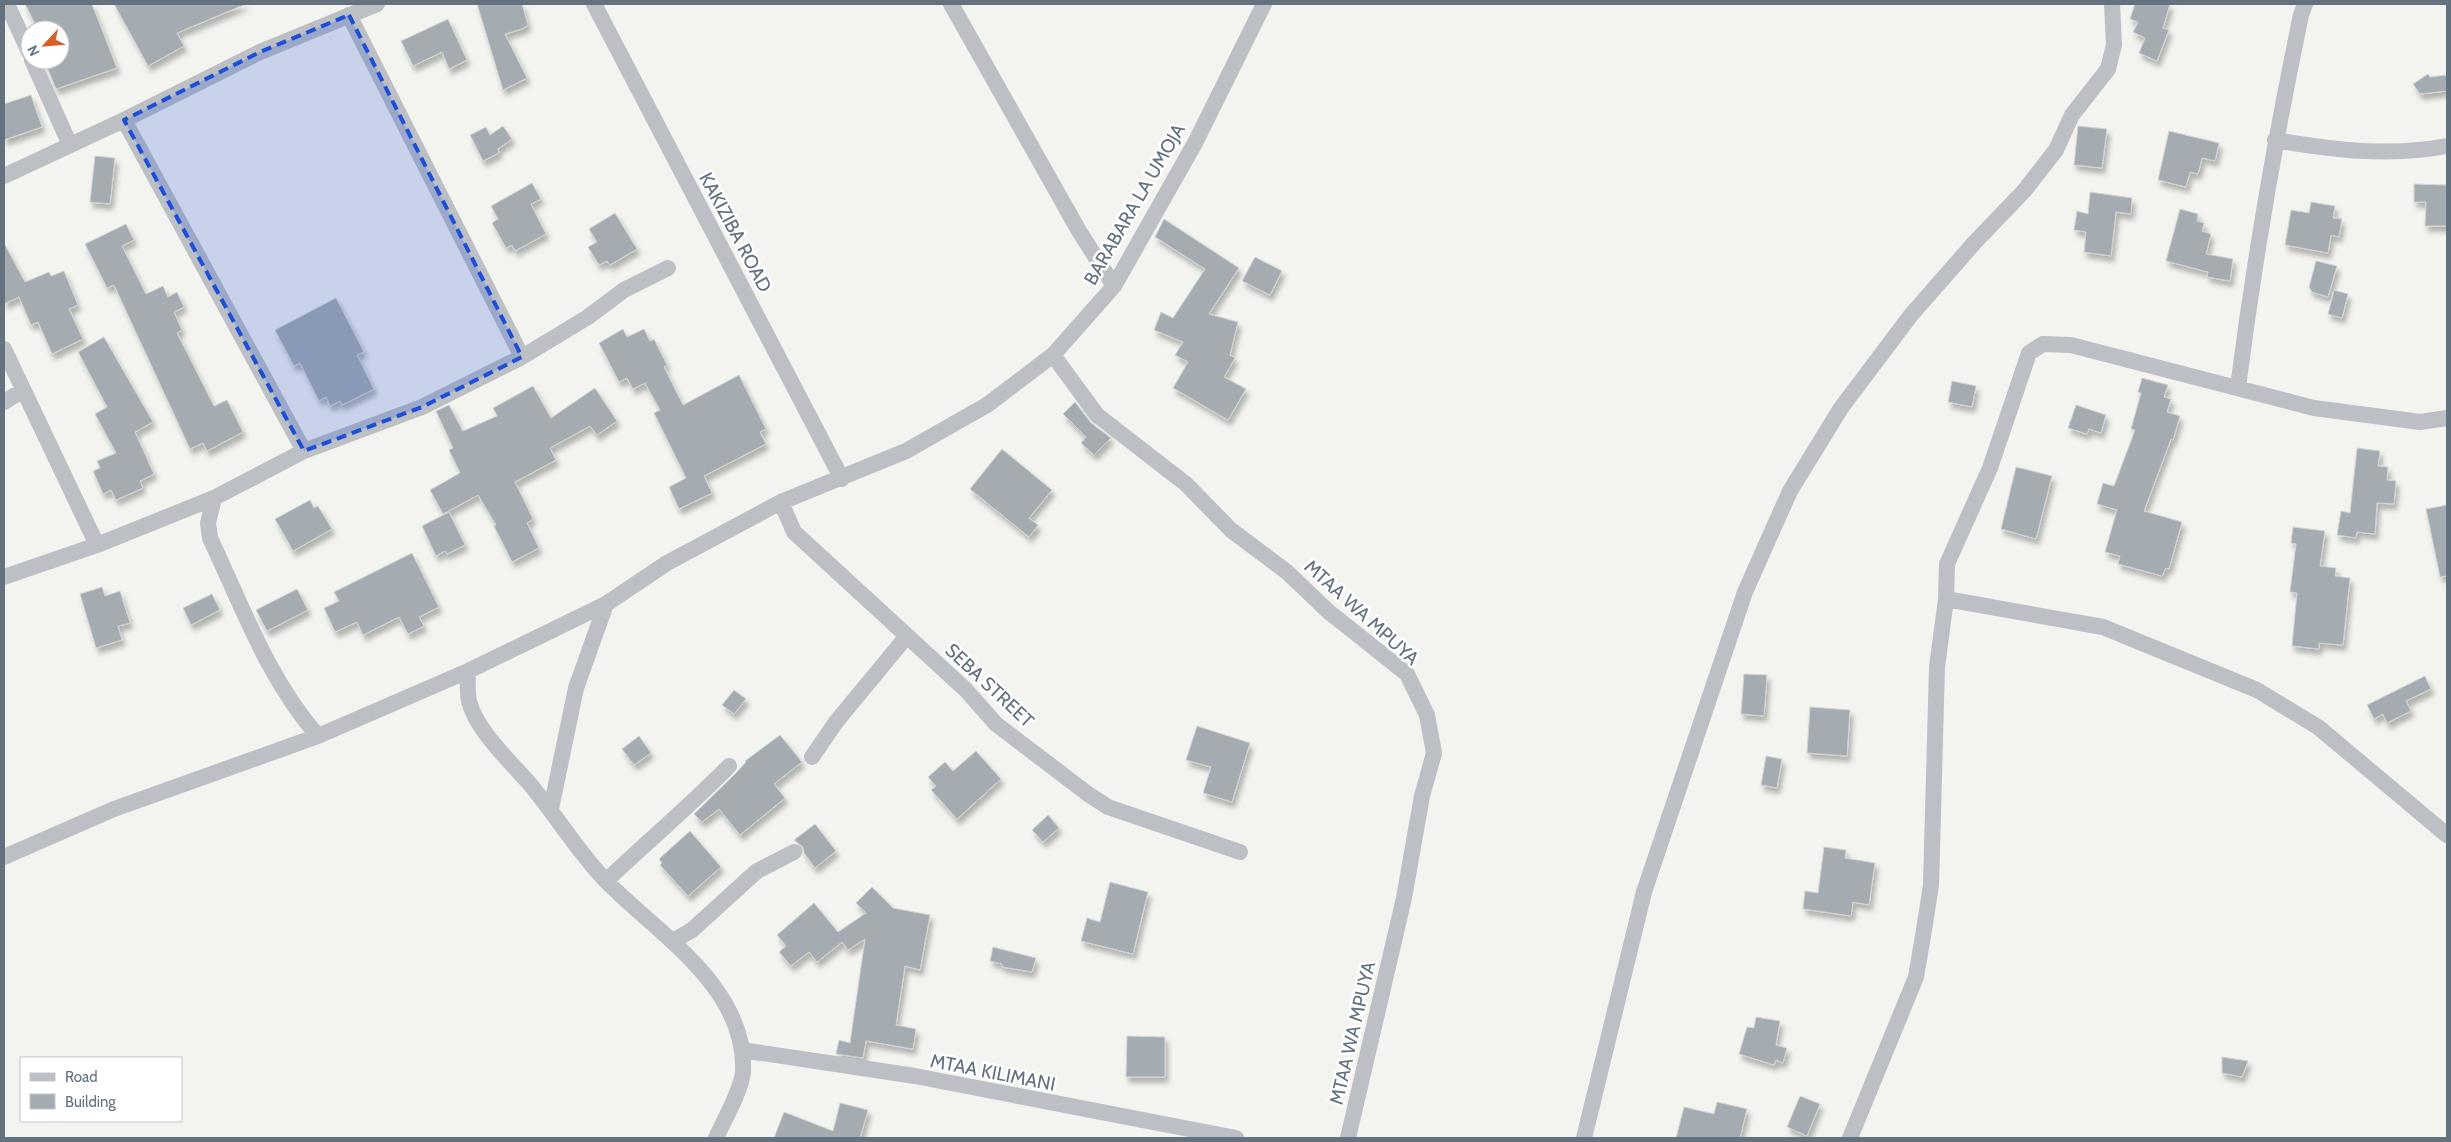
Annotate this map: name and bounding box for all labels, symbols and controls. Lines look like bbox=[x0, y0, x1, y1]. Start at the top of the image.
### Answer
north arrow bbox=[20, 20, 70, 70]
text: N bbox=[23, 42, 44, 59]
street label: BARABARA LA UMOJA bbox=[1079, 119, 1190, 289]
street label: KAKIZIBA ROAD bbox=[694, 169, 777, 296]
street label: MTAA WA MPUYA bbox=[1300, 555, 1424, 670]
street label: SEBA STREET bbox=[941, 638, 1039, 732]
street label: MTAA WA MPUYA bbox=[1325, 959, 1380, 1107]
street label: MTAA KILIMANI bbox=[928, 1049, 1057, 1096]
legend bbox=[20, 1057, 182, 1122]
text: Road bbox=[65, 1068, 98, 1086]
text: Building bbox=[65, 1093, 116, 1111]

